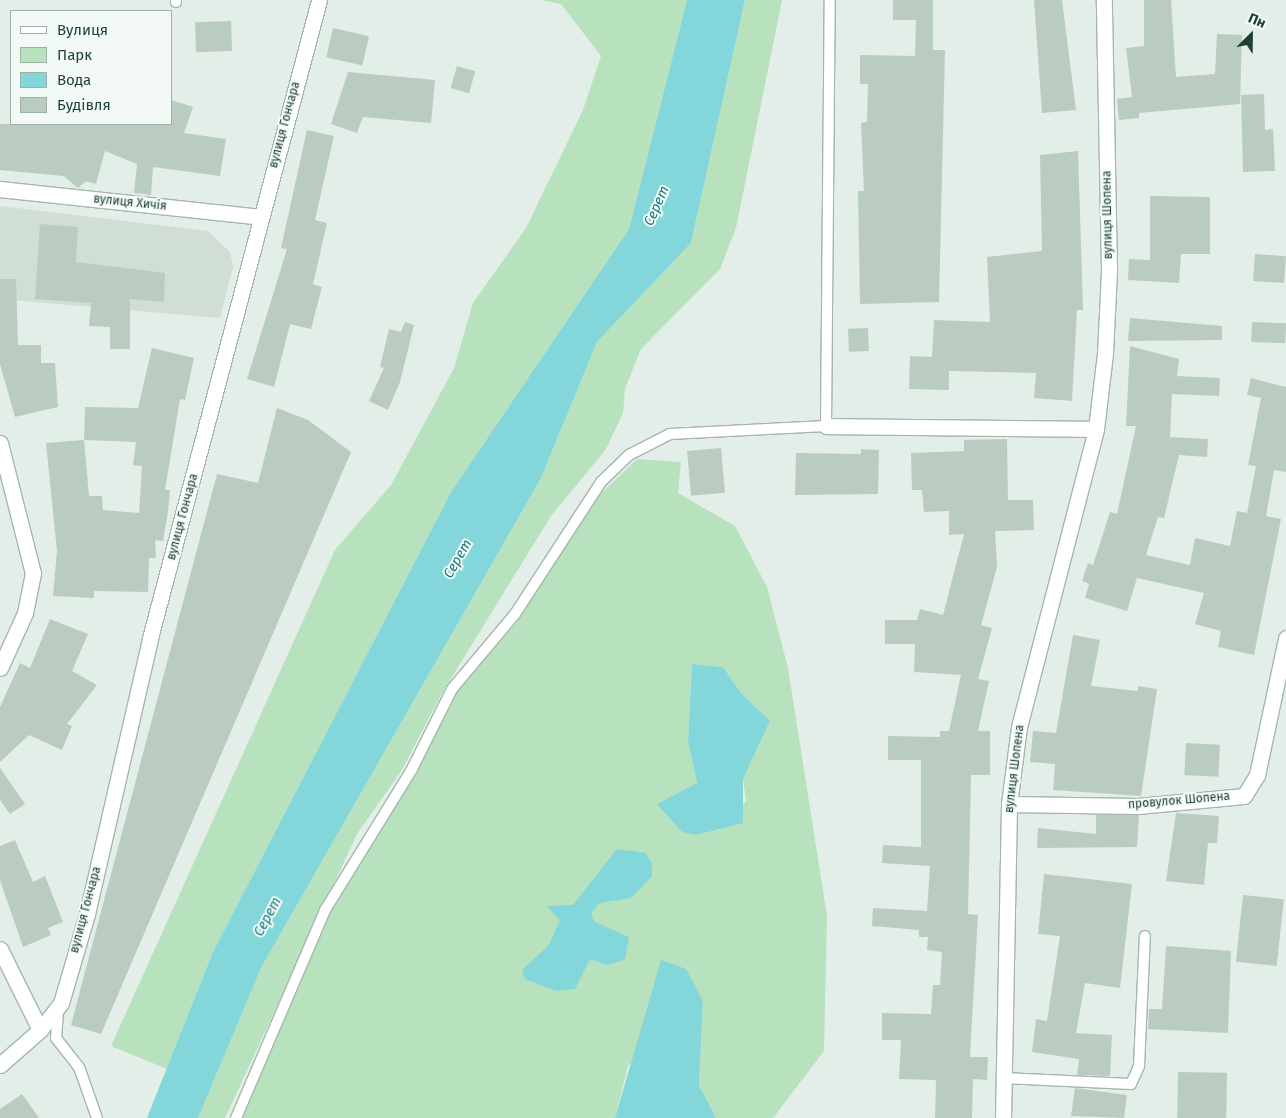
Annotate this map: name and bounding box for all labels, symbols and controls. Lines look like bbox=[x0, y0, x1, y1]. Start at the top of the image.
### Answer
text: Пн bbox=[1246, 9, 1268, 32]
legend bbox=[10, 10, 172, 125]
north arrow bbox=[1226, 10, 1276, 60]
text: Вулиця bbox=[57, 21, 108, 39]
text: Парк bbox=[57, 46, 92, 64]
text: Вода bbox=[57, 71, 91, 89]
street label: вулиця Гончара bbox=[267, 80, 303, 170]
text: Будівля bbox=[57, 96, 111, 114]
street label: вулиця Шопена bbox=[1100, 171, 1116, 259]
water label: Серет bbox=[641, 183, 673, 229]
street label: вулиця Хичія bbox=[93, 192, 167, 214]
street label: вулиця Гончара bbox=[165, 472, 201, 562]
water label: Серет bbox=[440, 537, 476, 581]
street label: вулиця Шопена bbox=[1002, 724, 1028, 814]
street label: провулок Шопена bbox=[1127, 789, 1231, 813]
street label: вулиця Гончара bbox=[68, 865, 104, 955]
water label: Серет bbox=[251, 895, 285, 939]

